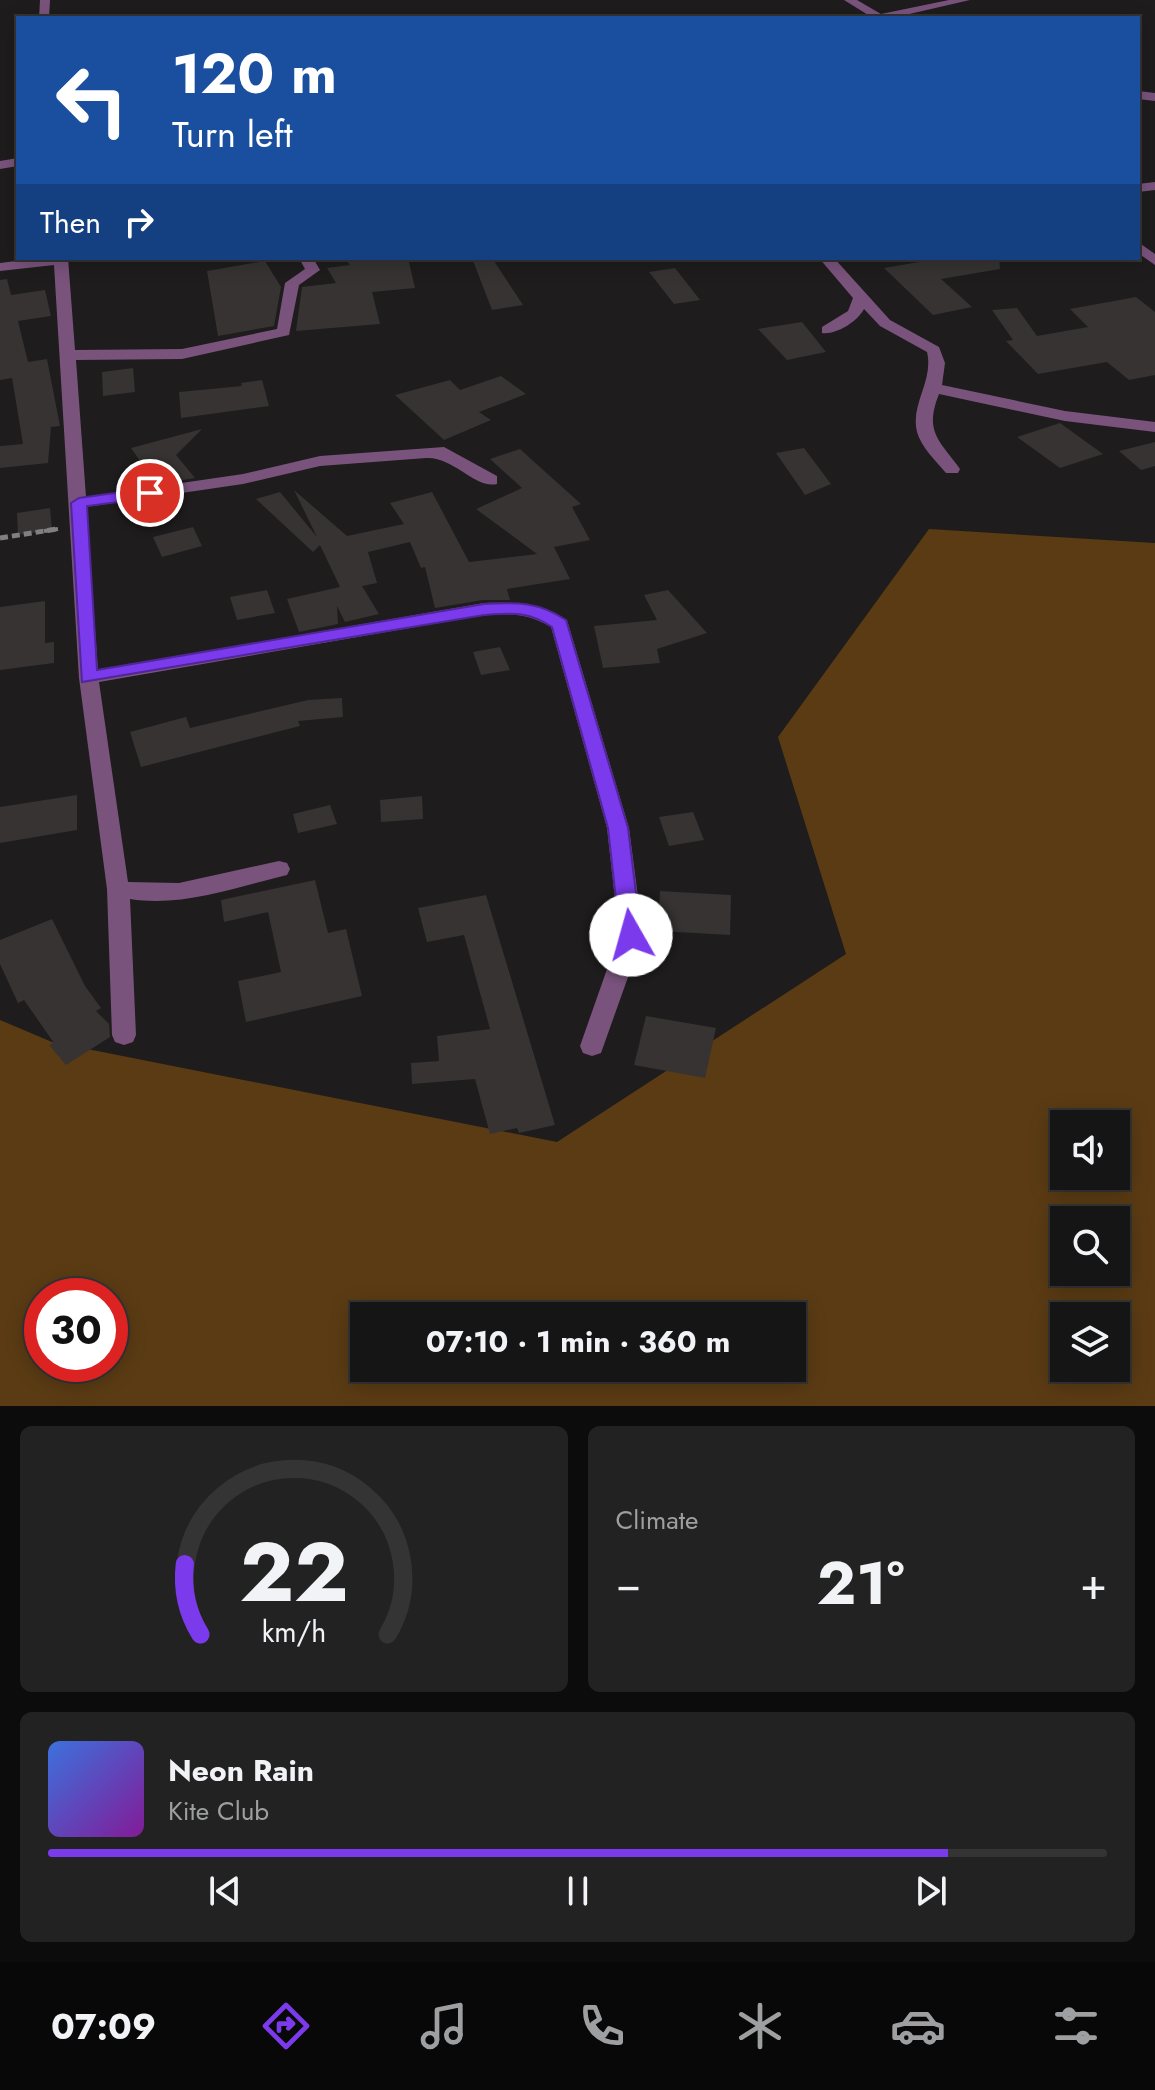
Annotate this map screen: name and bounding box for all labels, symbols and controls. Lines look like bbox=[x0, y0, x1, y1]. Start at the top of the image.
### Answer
text: 120 m bbox=[172, 33, 337, 114]
icon: left bbox=[40, 48, 144, 152]
text: Turn left bbox=[172, 108, 293, 160]
icon: right bbox=[117, 200, 161, 244]
text: Then bbox=[40, 201, 101, 244]
pin bbox=[116, 459, 184, 527]
icon: arrive bbox=[128, 471, 172, 515]
position arrow bbox=[589, 893, 673, 977]
map controls bbox=[1050, 1110, 1130, 1382]
button: sound bbox=[1050, 1110, 1130, 1190]
button: search bbox=[1050, 1206, 1130, 1286]
speed limit sign: 30 bbox=[24, 1278, 128, 1382]
button: layers bbox=[1050, 1302, 1130, 1382]
text: 07:10 · 1 min · 360 m bbox=[426, 1320, 730, 1363]
text: Climate bbox=[616, 1501, 698, 1539]
text: 22 bbox=[239, 1512, 348, 1632]
text: 21° bbox=[817, 1540, 905, 1627]
text: − bbox=[616, 1552, 641, 1616]
text: + bbox=[1080, 1552, 1107, 1616]
text: km/h bbox=[261, 1611, 326, 1653]
text: Neon Rain bbox=[168, 1749, 314, 1792]
text: Kite Club bbox=[168, 1792, 269, 1830]
icon: previous bbox=[203, 1869, 247, 1913]
icon: pause bbox=[556, 1869, 600, 1913]
icon: next bbox=[909, 1869, 953, 1913]
icon: directions bbox=[258, 1998, 314, 2054]
icon: music bbox=[416, 1998, 472, 2054]
icon: phone bbox=[574, 1998, 630, 2054]
icon: climate bbox=[732, 1998, 788, 2054]
icon: car bbox=[890, 1998, 946, 2054]
icon: filters bbox=[1048, 1998, 1104, 2054]
text: 07:09 bbox=[51, 2000, 156, 2052]

